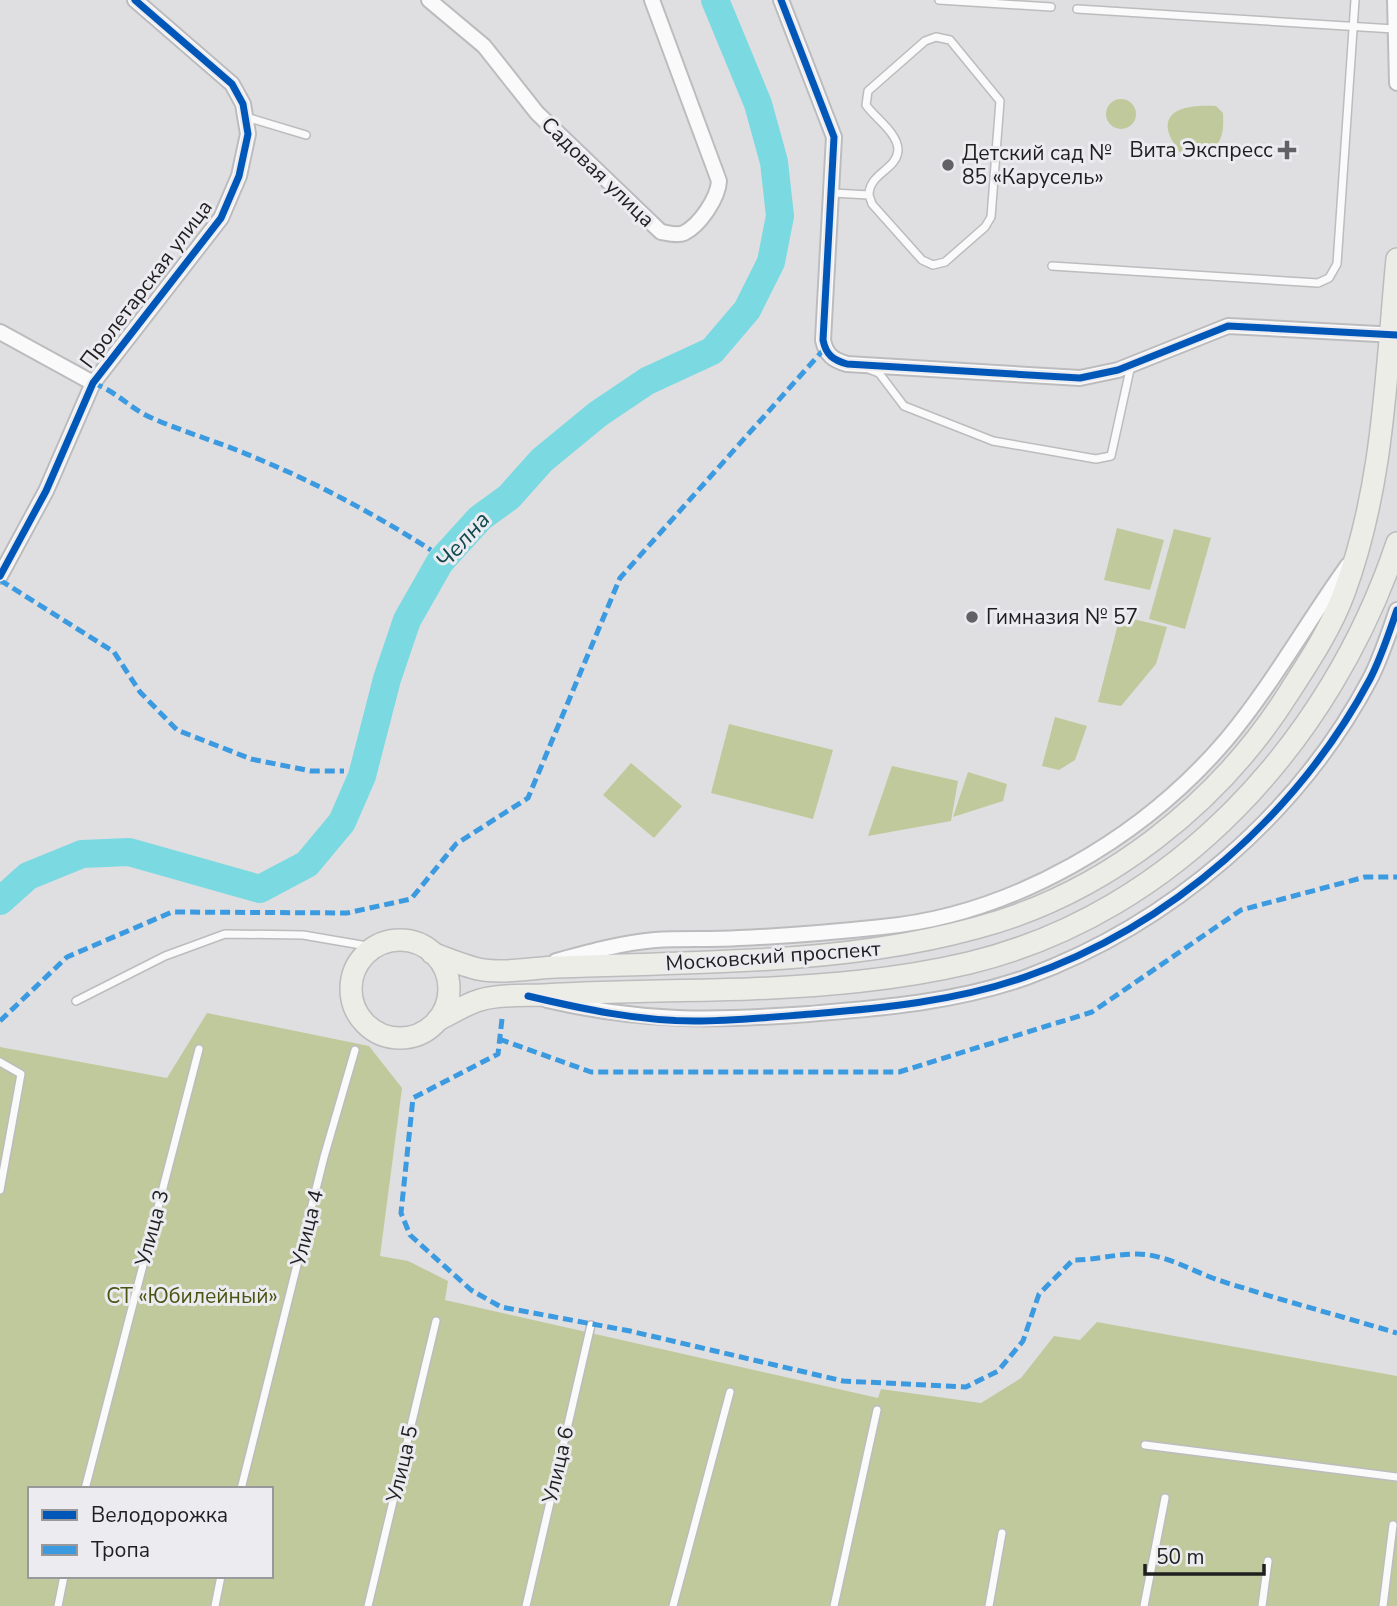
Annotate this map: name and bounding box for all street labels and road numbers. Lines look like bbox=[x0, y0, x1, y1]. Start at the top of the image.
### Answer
street label: Садовая улица bbox=[535, 111, 661, 233]
street label: Пролетарская улица bbox=[73, 194, 219, 374]
street label: Московский проспект bbox=[664, 934, 882, 977]
street label: Улица 3 bbox=[128, 1187, 176, 1270]
street label: Улица 4 bbox=[284, 1187, 330, 1270]
street label: Улица 5 bbox=[379, 1423, 424, 1506]
street label: Улица 6 bbox=[535, 1424, 580, 1507]

